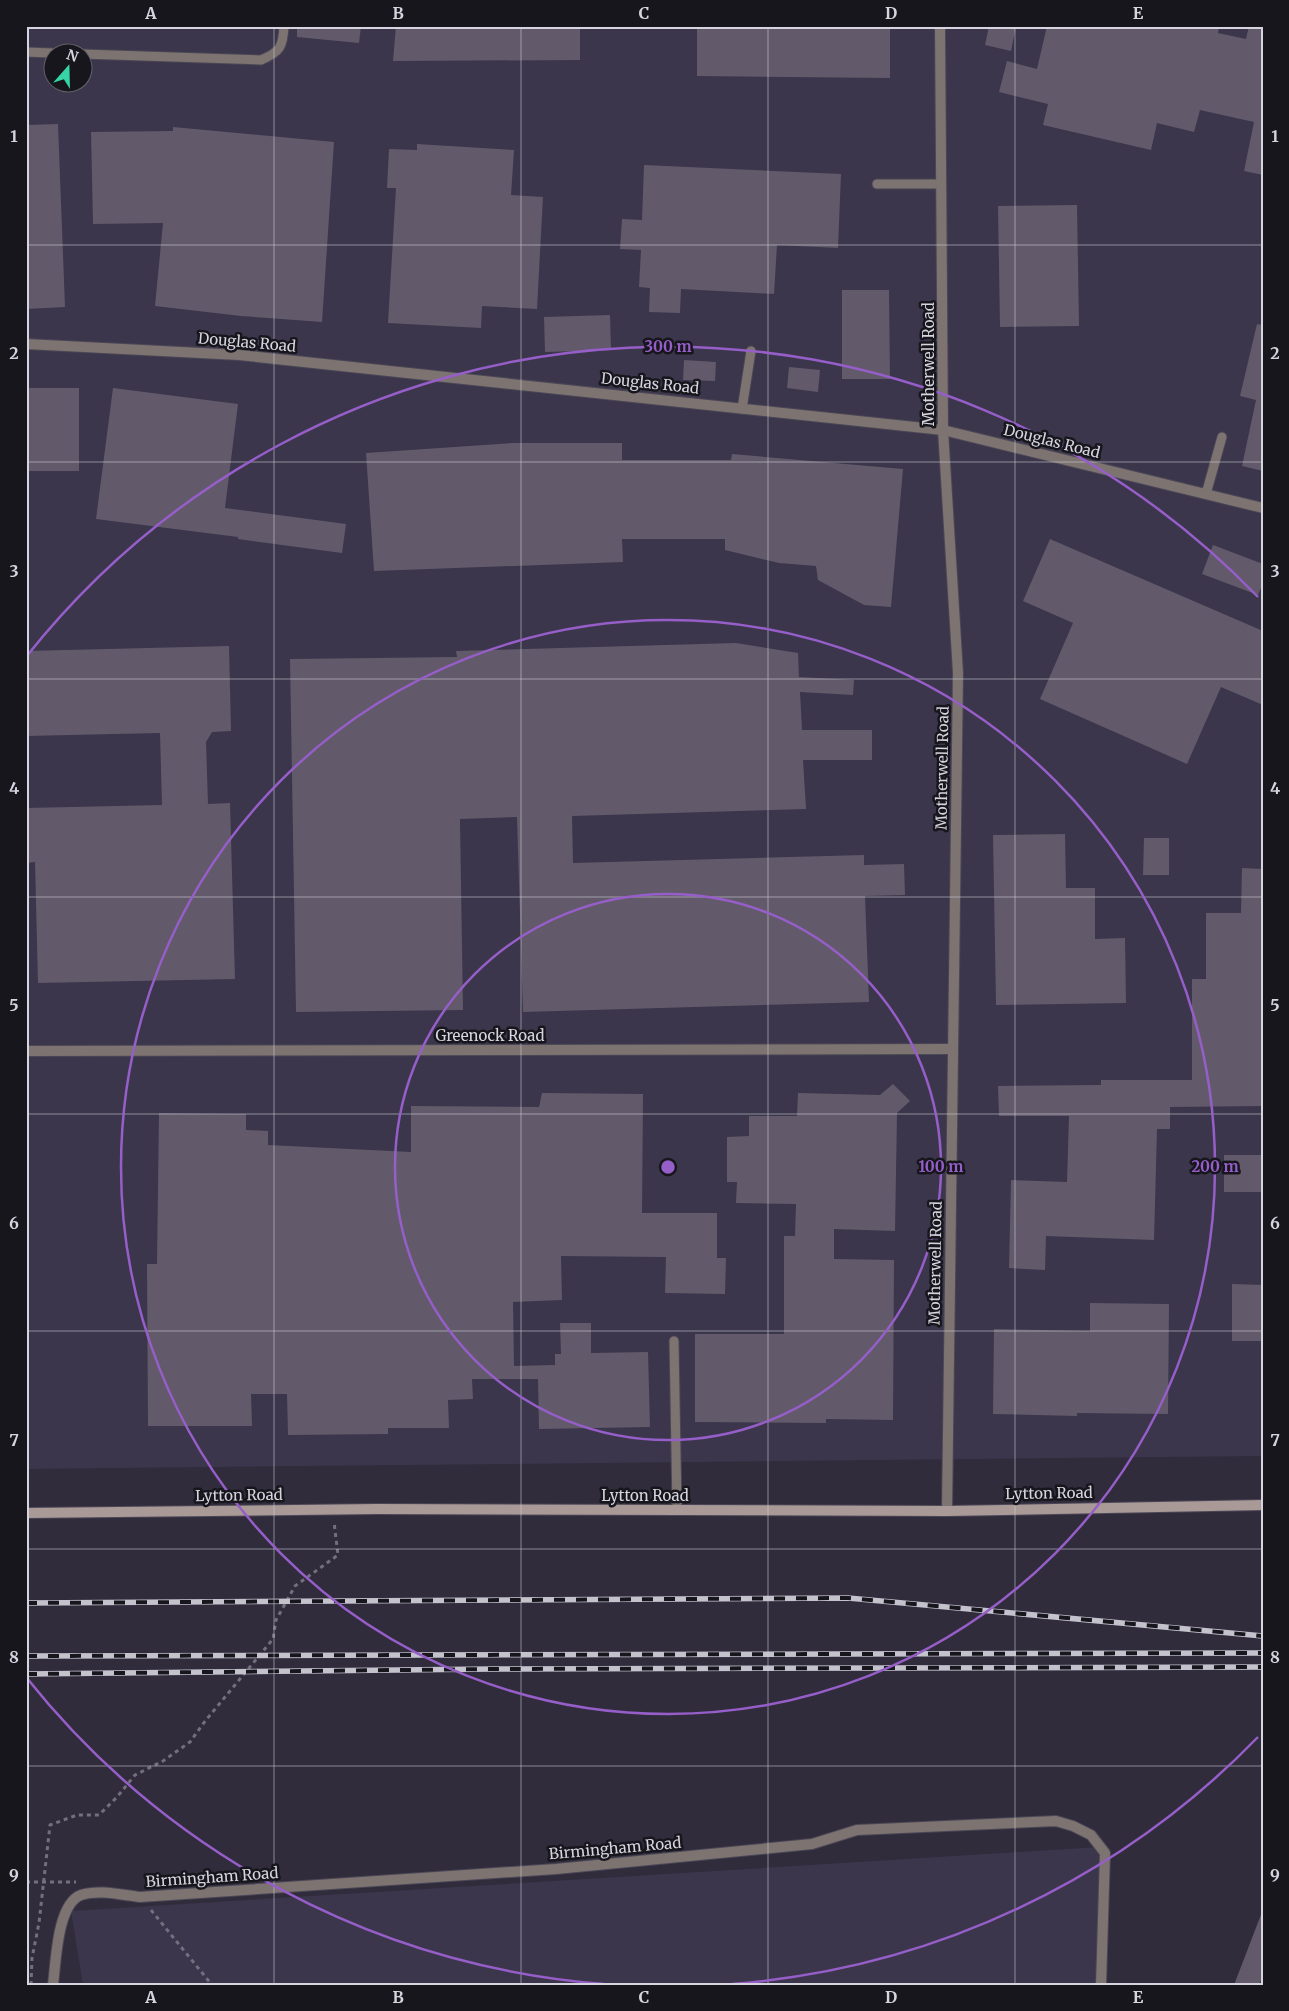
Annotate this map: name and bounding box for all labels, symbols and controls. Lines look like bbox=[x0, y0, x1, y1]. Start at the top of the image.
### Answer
text: A bbox=[144, 3, 157, 23]
text: B bbox=[392, 3, 404, 23]
text: C bbox=[639, 3, 649, 23]
text: D bbox=[885, 3, 897, 23]
text: E bbox=[1133, 3, 1144, 23]
north arrow bbox=[42, 42, 92, 92]
text: N bbox=[64, 45, 81, 66]
text: 1 bbox=[10, 126, 18, 146]
text: 1 bbox=[1271, 126, 1279, 146]
street label: Motherwell Road bbox=[919, 302, 938, 426]
street label: Douglas Road bbox=[197, 328, 297, 356]
text: 300 m bbox=[644, 337, 692, 356]
text: 2 bbox=[9, 343, 19, 363]
text: 2 bbox=[1270, 343, 1280, 363]
street label: Douglas Road bbox=[600, 368, 700, 398]
street label: Douglas Road bbox=[1002, 420, 1102, 462]
text: 3 bbox=[9, 561, 19, 581]
text: 3 bbox=[1270, 561, 1280, 581]
street label: Motherwell Road bbox=[931, 706, 953, 830]
text: 4 bbox=[9, 778, 19, 798]
text: 4 bbox=[1270, 778, 1280, 798]
text: 5 bbox=[9, 995, 19, 1015]
text: 5 bbox=[1270, 995, 1280, 1015]
street label: Greenock Road bbox=[436, 1026, 544, 1045]
text: 100 m bbox=[919, 1157, 963, 1176]
text: 200 m bbox=[1191, 1157, 1239, 1176]
centre of rings bbox=[659, 1158, 677, 1176]
street label: Motherwell Road bbox=[924, 1201, 946, 1325]
text: 6 bbox=[9, 1213, 19, 1233]
text: 6 bbox=[1270, 1213, 1280, 1233]
text: 7 bbox=[9, 1430, 19, 1450]
text: 7 bbox=[1270, 1430, 1280, 1450]
street label: Lytton Road bbox=[1005, 1483, 1093, 1503]
street label: Lytton Road bbox=[195, 1485, 283, 1505]
street label: Lytton Road bbox=[601, 1486, 689, 1505]
text: 8 bbox=[9, 1647, 19, 1667]
text: 8 bbox=[1270, 1647, 1280, 1667]
street label: Birmingham Road bbox=[548, 1833, 682, 1863]
street label: Birmingham Road bbox=[145, 1863, 279, 1891]
text: 9 bbox=[9, 1865, 19, 1885]
text: 9 bbox=[1270, 1865, 1280, 1885]
text: A bbox=[144, 1987, 157, 2007]
text: B bbox=[392, 1987, 404, 2007]
text: C bbox=[639, 1987, 649, 2007]
text: D bbox=[885, 1987, 897, 2007]
text: E bbox=[1133, 1987, 1144, 2007]

